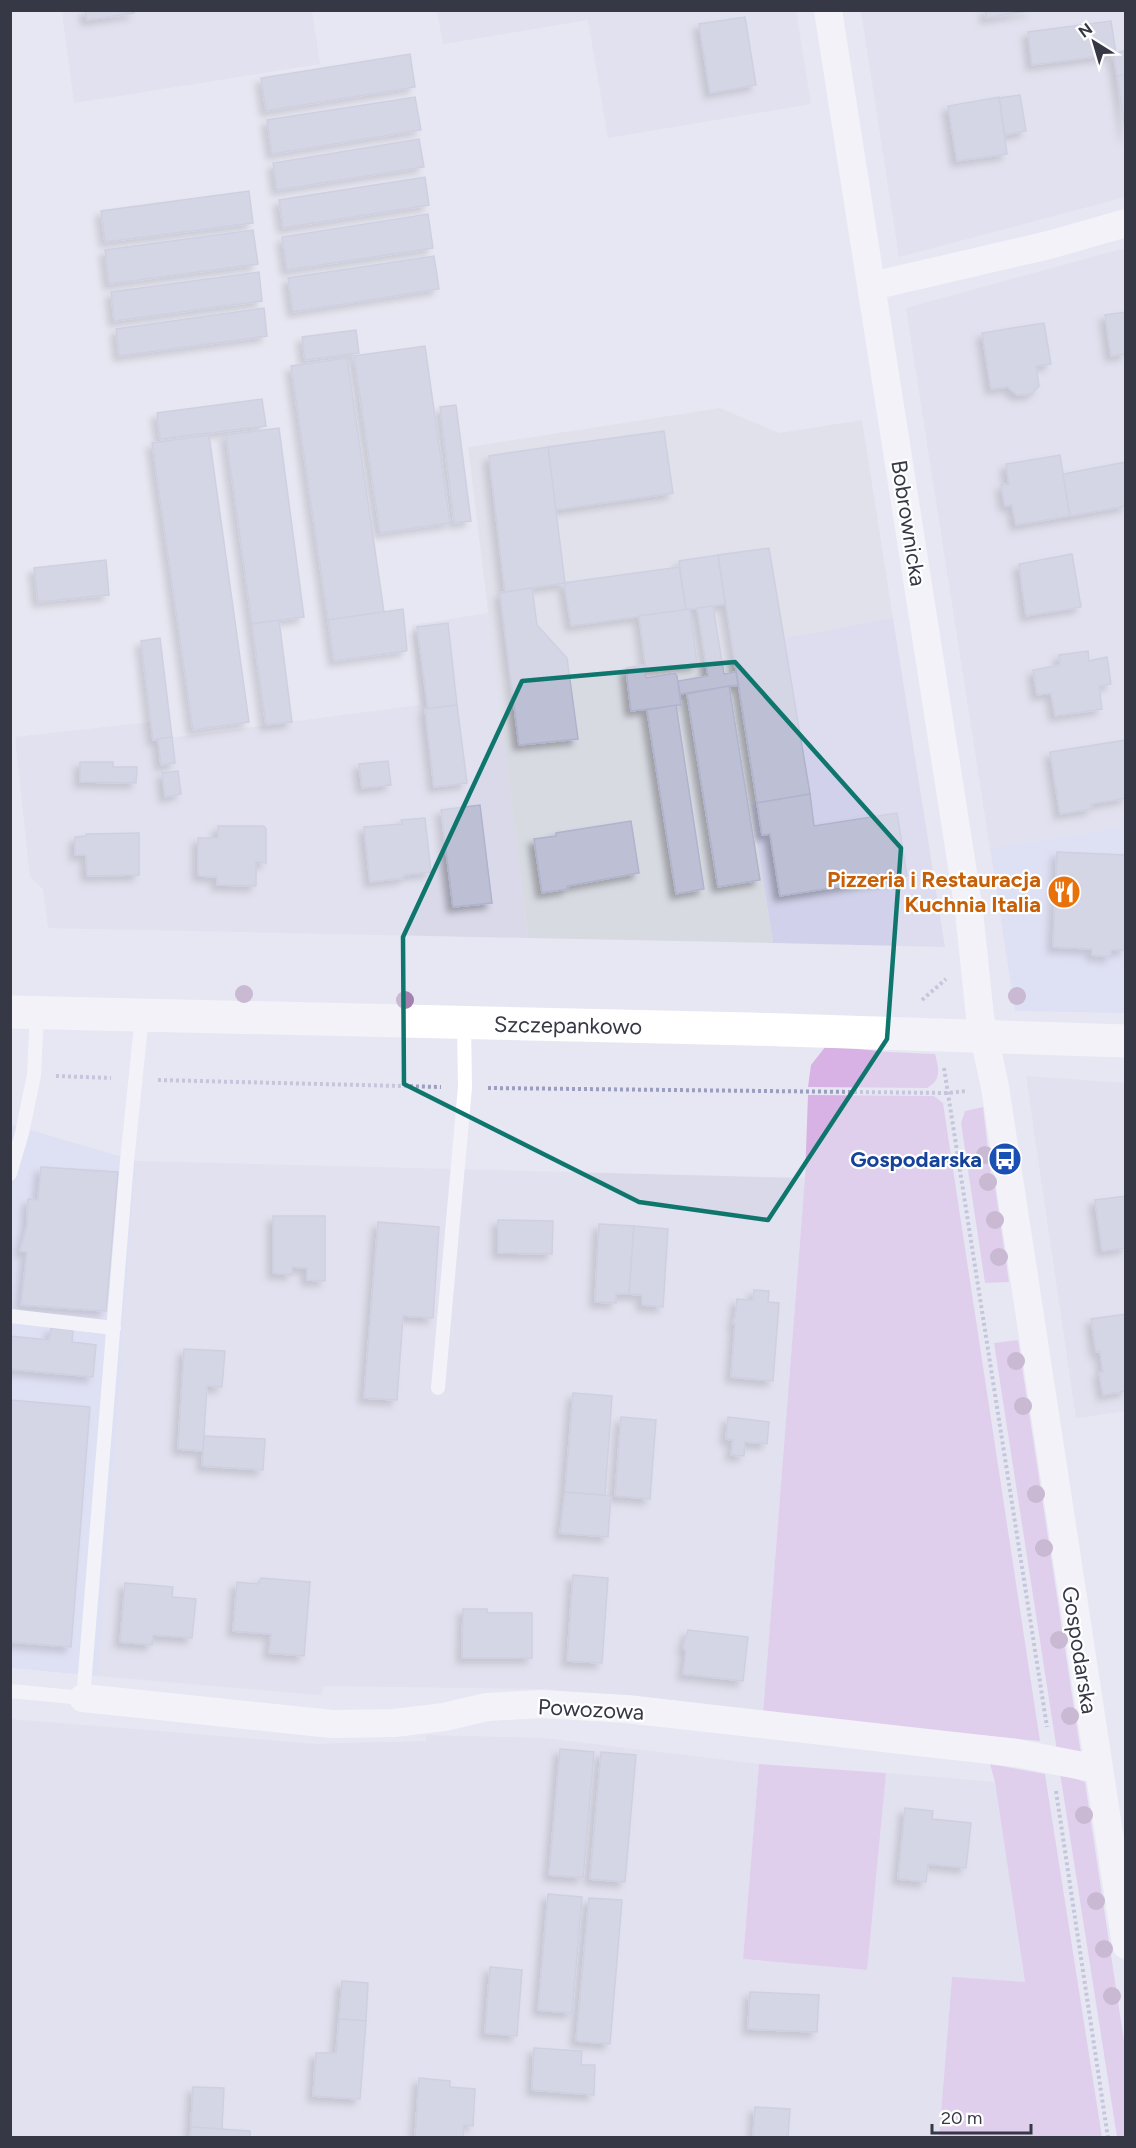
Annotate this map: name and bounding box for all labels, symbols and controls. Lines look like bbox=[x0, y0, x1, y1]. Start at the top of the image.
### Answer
north arrow bbox=[1064, 12, 1124, 72]
text: N bbox=[1075, 19, 1096, 42]
street label: Bobrownicka bbox=[885, 458, 932, 588]
place label: Pizzeria i Restauracja Kuchnia Italia bbox=[827, 866, 1041, 918]
restaurant icon: Pizzeria i Restauracja Kuchnia Italia bbox=[1046, 874, 1082, 910]
street label: Szczepankowo bbox=[494, 1011, 642, 1040]
bus stop icon: Gospodarska bbox=[987, 1141, 1023, 1177]
place label: Gospodarska bbox=[850, 1146, 982, 1173]
street label: Gospodarska bbox=[1056, 1584, 1103, 1716]
street label: Powozowa bbox=[537, 1693, 645, 1726]
scale bar bbox=[932, 2097, 1031, 2135]
text: 20 m bbox=[941, 2107, 982, 2129]

